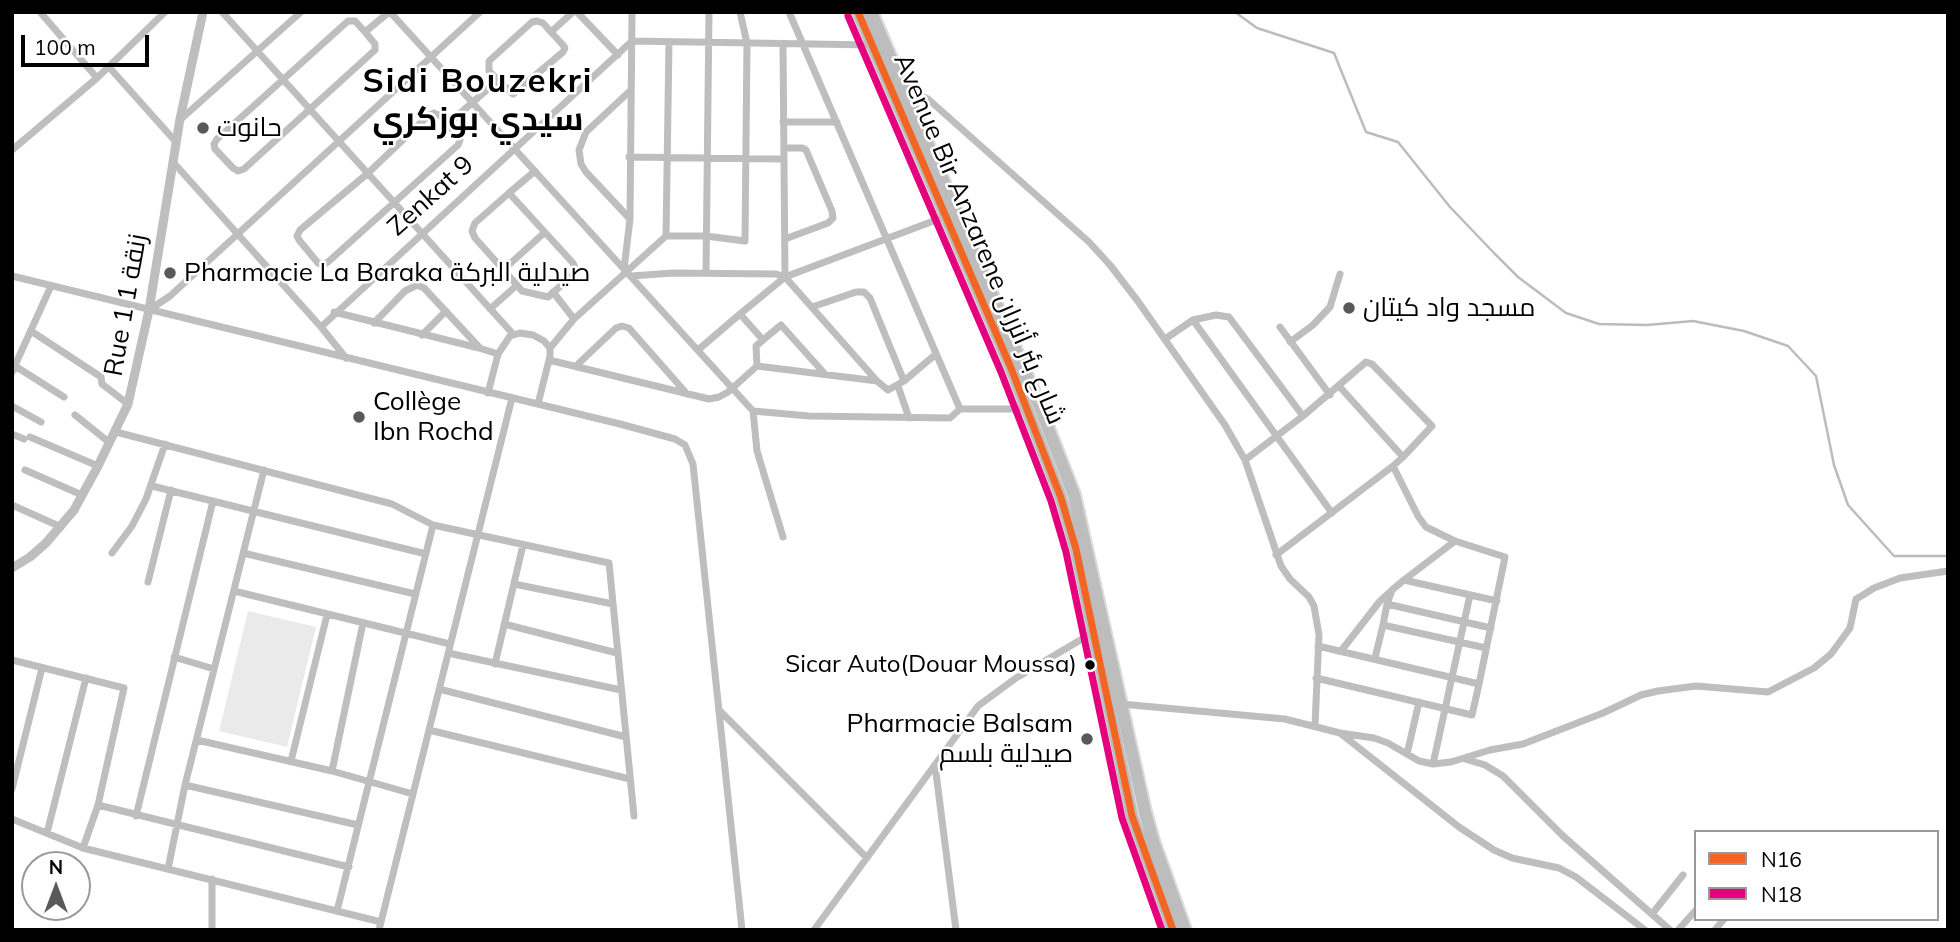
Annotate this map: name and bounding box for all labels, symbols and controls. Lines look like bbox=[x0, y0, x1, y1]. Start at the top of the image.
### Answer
scale bar bbox=[24, 21, 152, 65]
text: 100 m bbox=[34, 34, 96, 60]
street label: Avenue Bir Anzarene شارع بئر أنزران bbox=[887, 49, 1071, 429]
district label: Sidi Bouzekri سيدي بوزكري bbox=[364, 62, 592, 140]
place label: حانوت bbox=[217, 112, 282, 144]
marker: حانوت bbox=[195, 120, 211, 136]
street label: Zenkat 9 bbox=[382, 149, 480, 243]
street label: Rue 1 زنقة 1 bbox=[98, 231, 154, 379]
place label: Pharmacie La Baraka صيدلية البركة bbox=[184, 257, 590, 289]
marker: Pharmacie La Baraka صيدلية البركة bbox=[162, 265, 178, 281]
place label: مسجد واد كيتان bbox=[1363, 292, 1535, 324]
marker: مسجد واد كيتان bbox=[1341, 300, 1357, 316]
place label: Collège Ibn Rochd bbox=[373, 386, 494, 448]
marker: Collège Ibn Rochd bbox=[351, 409, 367, 425]
place label: Sicar Auto(Douar Moussa) bbox=[785, 651, 1077, 679]
marker: Sicar Auto(Douar Moussa) bbox=[1083, 658, 1097, 672]
place label: Pharmacie Balsam صيدلية بلسم bbox=[847, 708, 1073, 770]
marker: Pharmacie Balsam صيدلية بلسم bbox=[1079, 731, 1095, 747]
legend bbox=[1694, 830, 1939, 921]
text: N16 bbox=[1761, 846, 1802, 872]
north arrow bbox=[21, 851, 91, 921]
text: N bbox=[49, 855, 63, 879]
text: N18 bbox=[1761, 881, 1802, 907]

